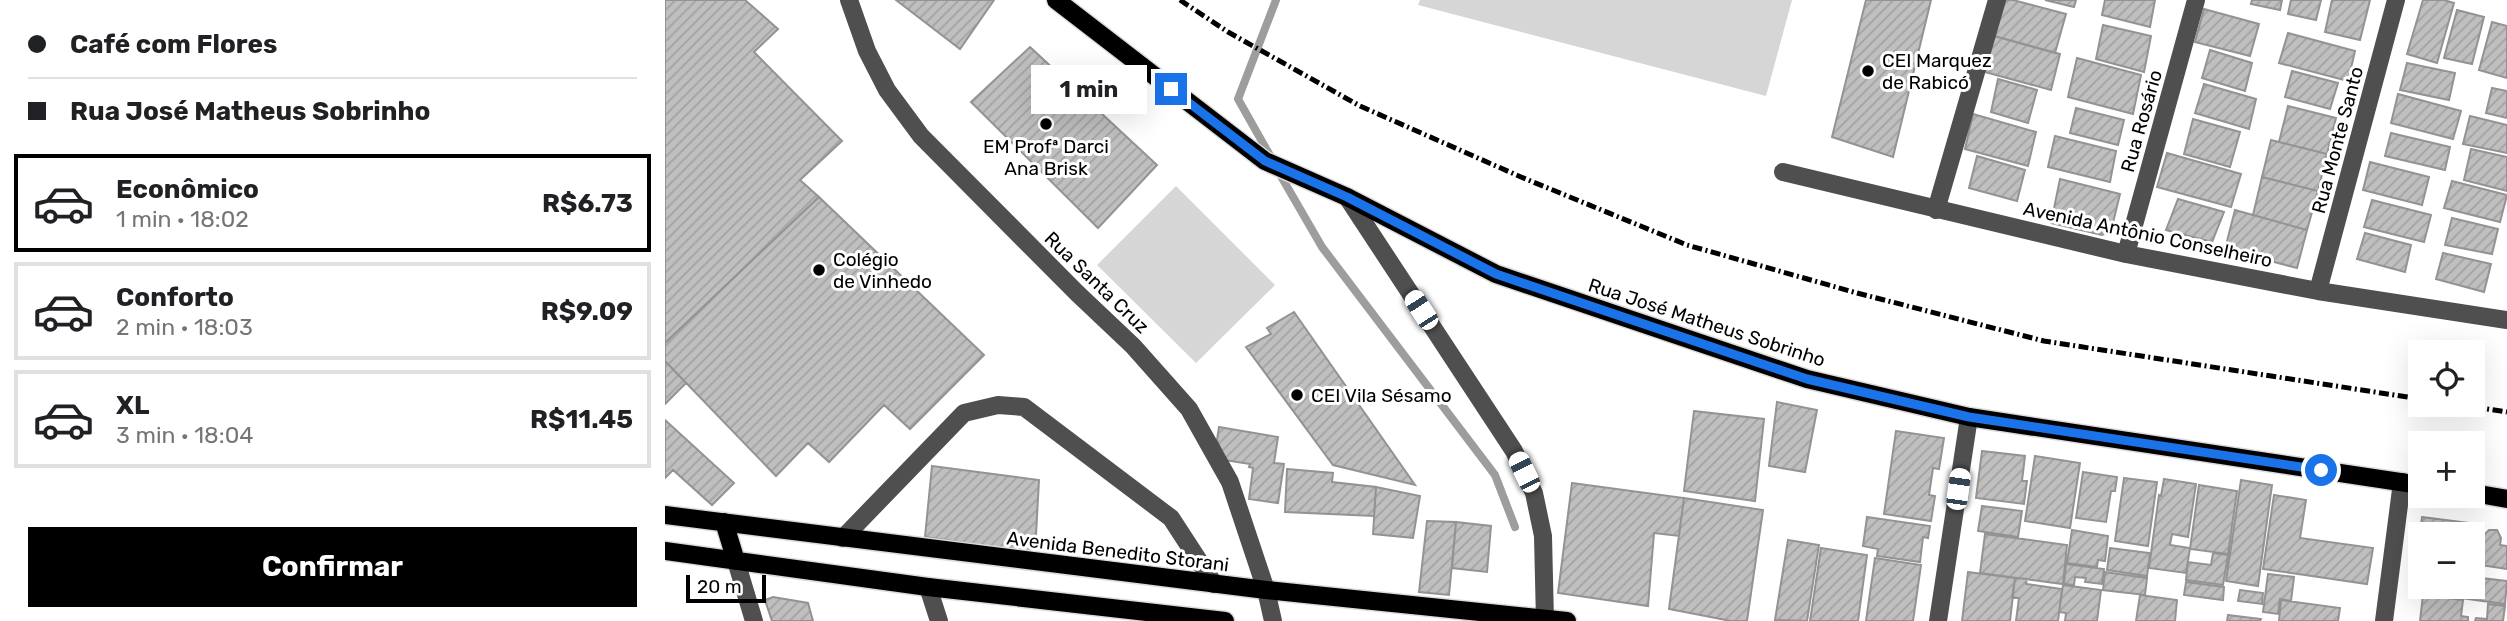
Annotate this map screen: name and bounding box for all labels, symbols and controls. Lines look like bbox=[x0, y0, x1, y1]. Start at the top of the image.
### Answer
text: Café com Flores bbox=[70, 29, 277, 60]
place label: CEI Marquez de Rabicó bbox=[1882, 49, 1992, 94]
marker: CEI Marquez de Rabicó bbox=[1860, 63, 1876, 79]
callout: 1 min bbox=[1031, 64, 1147, 114]
street label: Rua Monte Santo bbox=[2307, 64, 2368, 216]
street label: Rua Rosário bbox=[2116, 67, 2167, 175]
route end bbox=[1155, 73, 1187, 105]
text: 1 min bbox=[1060, 75, 1118, 103]
text: Rua José Matheus Sobrinho bbox=[70, 96, 430, 127]
marker: EM Profª Darci Ana Brisk bbox=[1038, 116, 1054, 132]
place label: EM Profª Darci Ana Brisk bbox=[983, 135, 1109, 180]
icon: car bbox=[32, 172, 95, 235]
text: Econômico bbox=[116, 174, 259, 205]
text: R$6.73 bbox=[542, 188, 633, 219]
street label: Avenida Antônio Conselheiro bbox=[2021, 197, 2274, 272]
text: 1 min · 18:02 bbox=[116, 205, 249, 233]
street label: Rua Santa Cruz bbox=[1040, 227, 1154, 338]
place label: Colégio de Vinhedo bbox=[833, 248, 932, 293]
marker: Colégio de Vinhedo bbox=[811, 262, 827, 278]
street label: Rua José Matheus Sobrinho bbox=[1585, 273, 1828, 372]
icon: car bbox=[32, 280, 95, 343]
text: Conforto bbox=[116, 282, 234, 313]
car bbox=[1401, 287, 1442, 333]
text: R$9.09 bbox=[541, 296, 633, 327]
text: 2 min · 18:03 bbox=[116, 313, 253, 341]
map controls bbox=[2408, 340, 2485, 599]
button: locate bbox=[2408, 340, 2485, 417]
place label: CEI Vila Sésamo bbox=[1311, 384, 1452, 407]
marker: CEI Vila Sésamo bbox=[1289, 387, 1305, 403]
icon: car bbox=[32, 388, 95, 451]
text: XL bbox=[116, 390, 149, 421]
text: R$11.45 bbox=[530, 404, 633, 435]
text: 3 min · 18:04 bbox=[116, 421, 254, 449]
button: + bbox=[2408, 431, 2485, 508]
car bbox=[1506, 449, 1543, 495]
route start bbox=[2305, 454, 2337, 486]
car bbox=[1945, 467, 1972, 511]
button: − bbox=[2408, 522, 2485, 599]
street label: Avenida Benedito Storani bbox=[1006, 526, 1230, 577]
button: Confirmar bbox=[28, 527, 637, 607]
scale bar bbox=[686, 572, 767, 604]
text: 20 m bbox=[697, 575, 742, 598]

